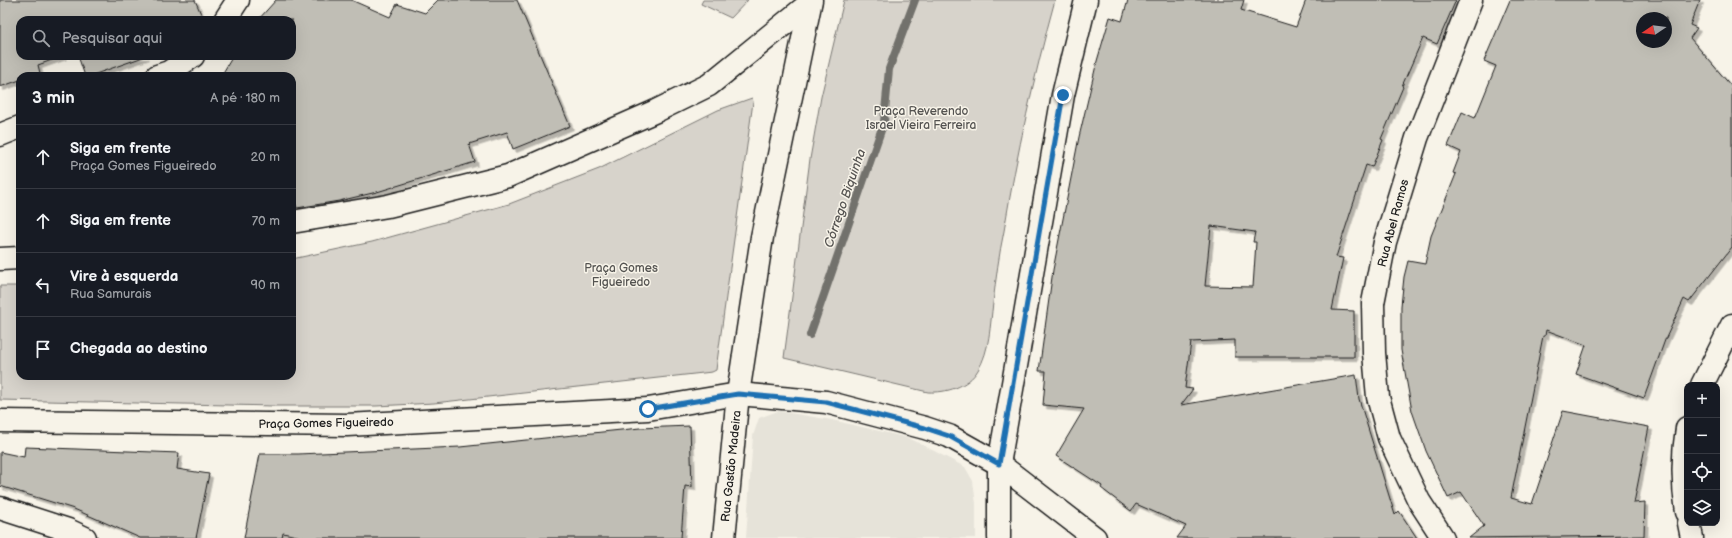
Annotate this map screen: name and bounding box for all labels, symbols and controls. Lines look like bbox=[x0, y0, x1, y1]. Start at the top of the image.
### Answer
north arrow bbox=[1636, 12, 1672, 48]
search box bbox=[16, 16, 296, 60]
icon: search bbox=[30, 27, 52, 49]
text: Pesquisar aqui bbox=[62, 29, 162, 48]
route end bbox=[1054, 86, 1072, 104]
text: 3 min bbox=[32, 88, 75, 108]
text: A pé · 180 m bbox=[210, 90, 280, 106]
park label: Praça Reverendo Israel Vieira Ferreira bbox=[866, 104, 977, 133]
text: Siga em frente bbox=[70, 139, 171, 158]
icon: ahead bbox=[32, 146, 54, 168]
water label: Córrego Biquinha bbox=[821, 147, 869, 250]
text: 20 m bbox=[250, 149, 280, 165]
text: Praça Gomes Figueiredo bbox=[70, 158, 217, 174]
street label: Rua Abel Ramos bbox=[1375, 177, 1412, 269]
icon: ahead bbox=[32, 210, 54, 232]
text: Siga em frente bbox=[70, 211, 171, 230]
text: 70 m bbox=[252, 213, 280, 229]
park label: Praça Gomes Figueiredo bbox=[584, 261, 658, 290]
text: Vire à esquerda bbox=[70, 267, 178, 286]
icon: left bbox=[32, 274, 54, 296]
text: 90 m bbox=[251, 277, 280, 293]
text: Rua Samurais bbox=[70, 286, 152, 302]
icon: arrive bbox=[32, 338, 54, 360]
text: Chegada ao destino bbox=[70, 339, 208, 358]
map controls bbox=[1684, 382, 1720, 526]
button: + bbox=[1684, 382, 1720, 418]
route start bbox=[639, 400, 657, 418]
street label: Rua Gastão Madeira bbox=[718, 409, 745, 523]
street label: Praça Gomes Figueiredo bbox=[258, 415, 394, 432]
button: − bbox=[1684, 418, 1720, 454]
button: locate bbox=[1684, 454, 1720, 490]
button: layers bbox=[1684, 490, 1720, 526]

